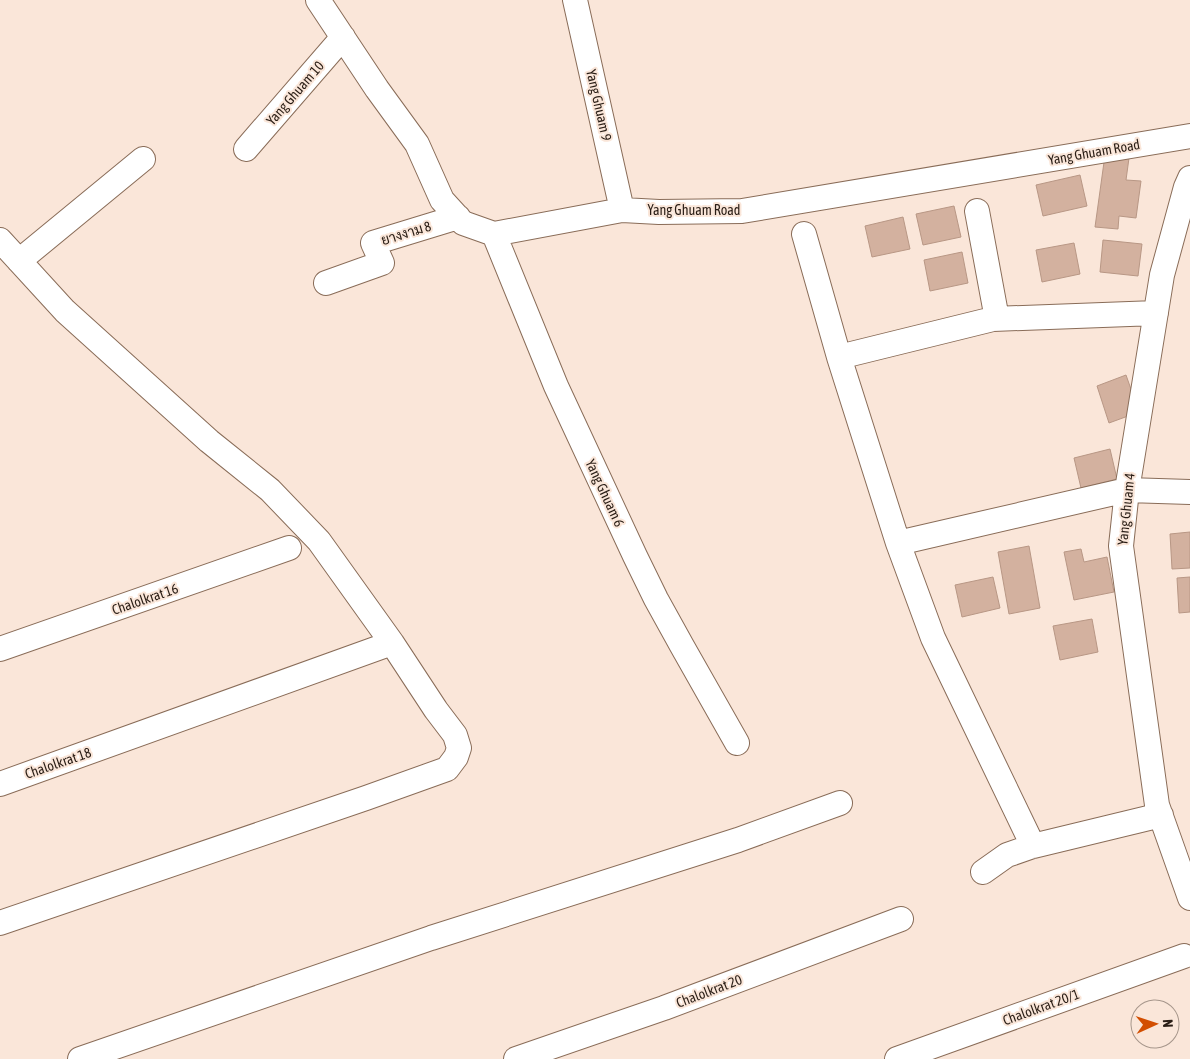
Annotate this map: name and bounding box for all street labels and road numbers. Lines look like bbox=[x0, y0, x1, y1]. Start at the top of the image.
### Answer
street label: Yang Ghuam 10 bbox=[263, 58, 327, 128]
street label: Yang Ghuam 9 bbox=[583, 68, 615, 142]
street label: Yang Ghuam Road bbox=[1047, 136, 1141, 168]
street label: Yang Ghuam Road bbox=[648, 202, 740, 218]
street label: ยางงาม 8 bbox=[379, 218, 433, 248]
street label: Yang Ghuam 6 bbox=[582, 457, 628, 530]
street label: Yang Ghuam 4 bbox=[1114, 472, 1138, 546]
street label: Chalolkrat 16 bbox=[110, 580, 181, 618]
street label: Chalolkrat 18 bbox=[23, 744, 94, 782]
street label: Chalolkrat 20 bbox=[674, 971, 745, 1011]
street label: Chalolkrat 20/1 bbox=[1000, 986, 1082, 1028]

